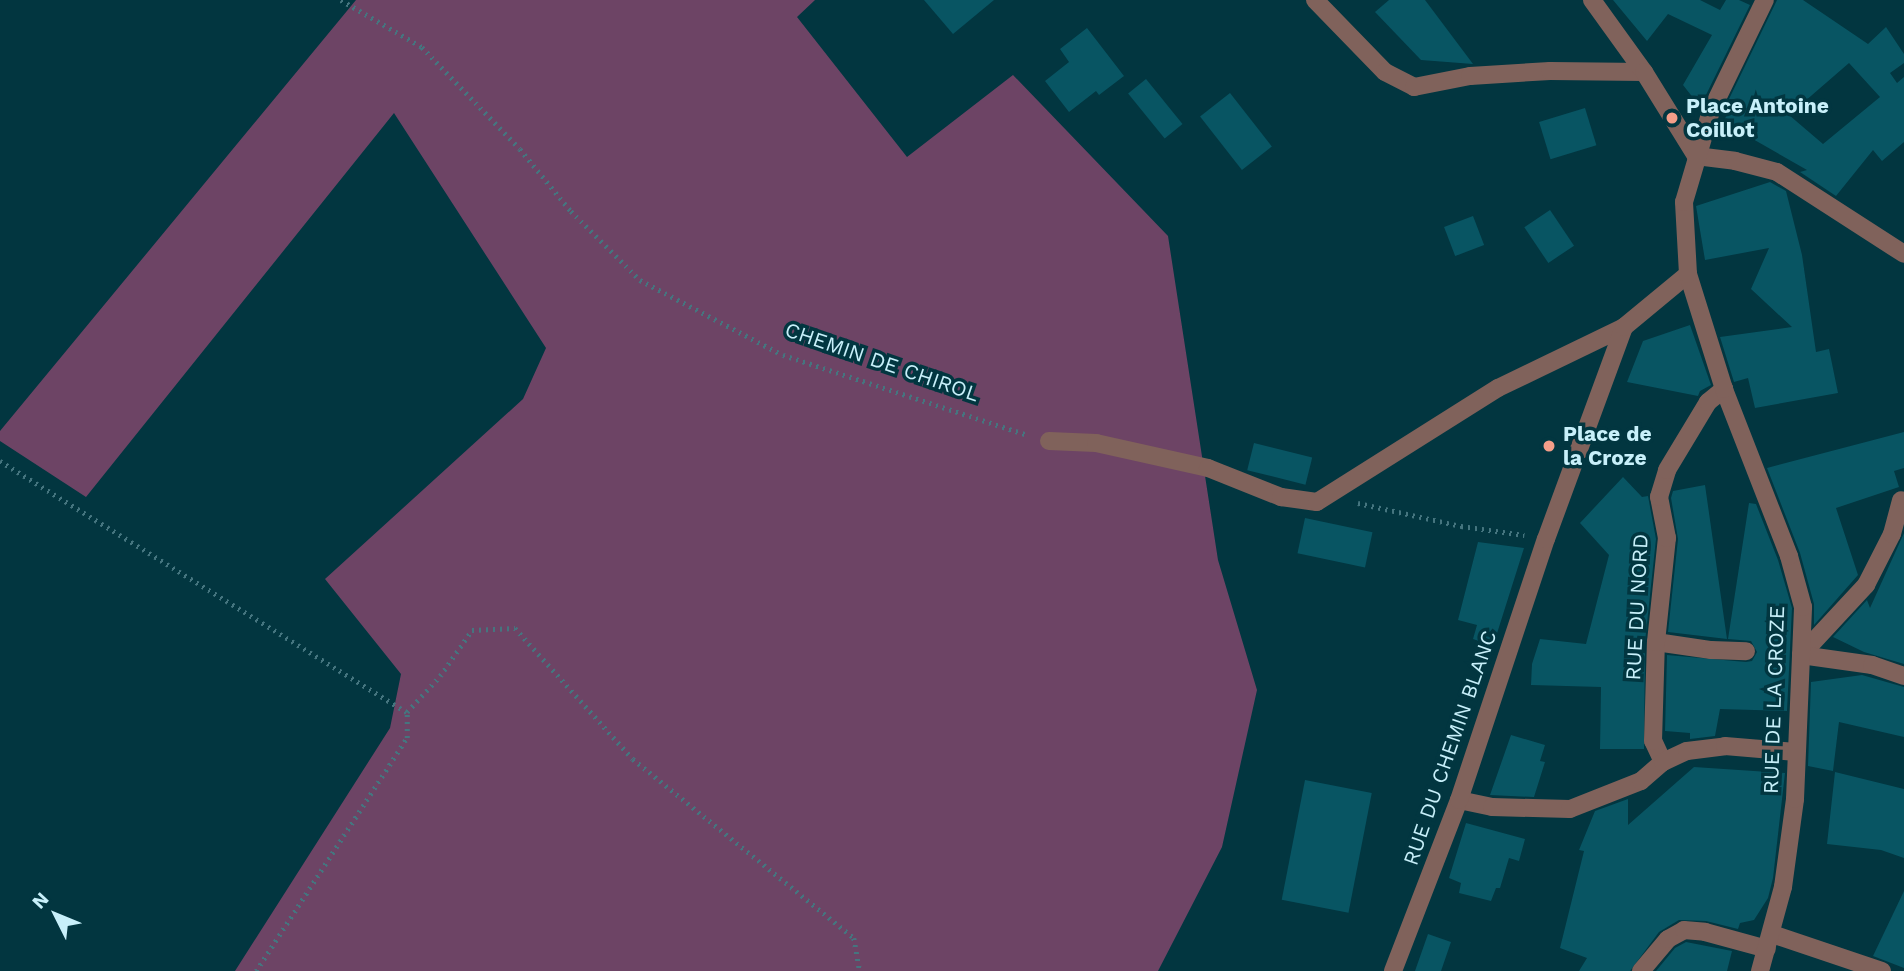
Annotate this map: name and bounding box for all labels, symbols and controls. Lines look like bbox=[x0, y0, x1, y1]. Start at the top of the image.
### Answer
place label: Place Antoine Coillot bbox=[1686, 93, 1829, 143]
marker: Place Antoine Coillot bbox=[1664, 110, 1680, 126]
street label: CHEMIN DE CHIROL bbox=[782, 317, 982, 407]
place label: Place de la Croze bbox=[1563, 421, 1652, 471]
marker: Place de la Croze bbox=[1541, 438, 1557, 454]
street label: RUE DU NORD bbox=[1621, 533, 1653, 681]
street label: RUE DE LA CROZE bbox=[1758, 605, 1790, 795]
street label: RUE DU CHEMIN BLANC bbox=[1398, 627, 1502, 869]
north arrow bbox=[21, 880, 91, 950]
text: N bbox=[27, 887, 53, 913]

